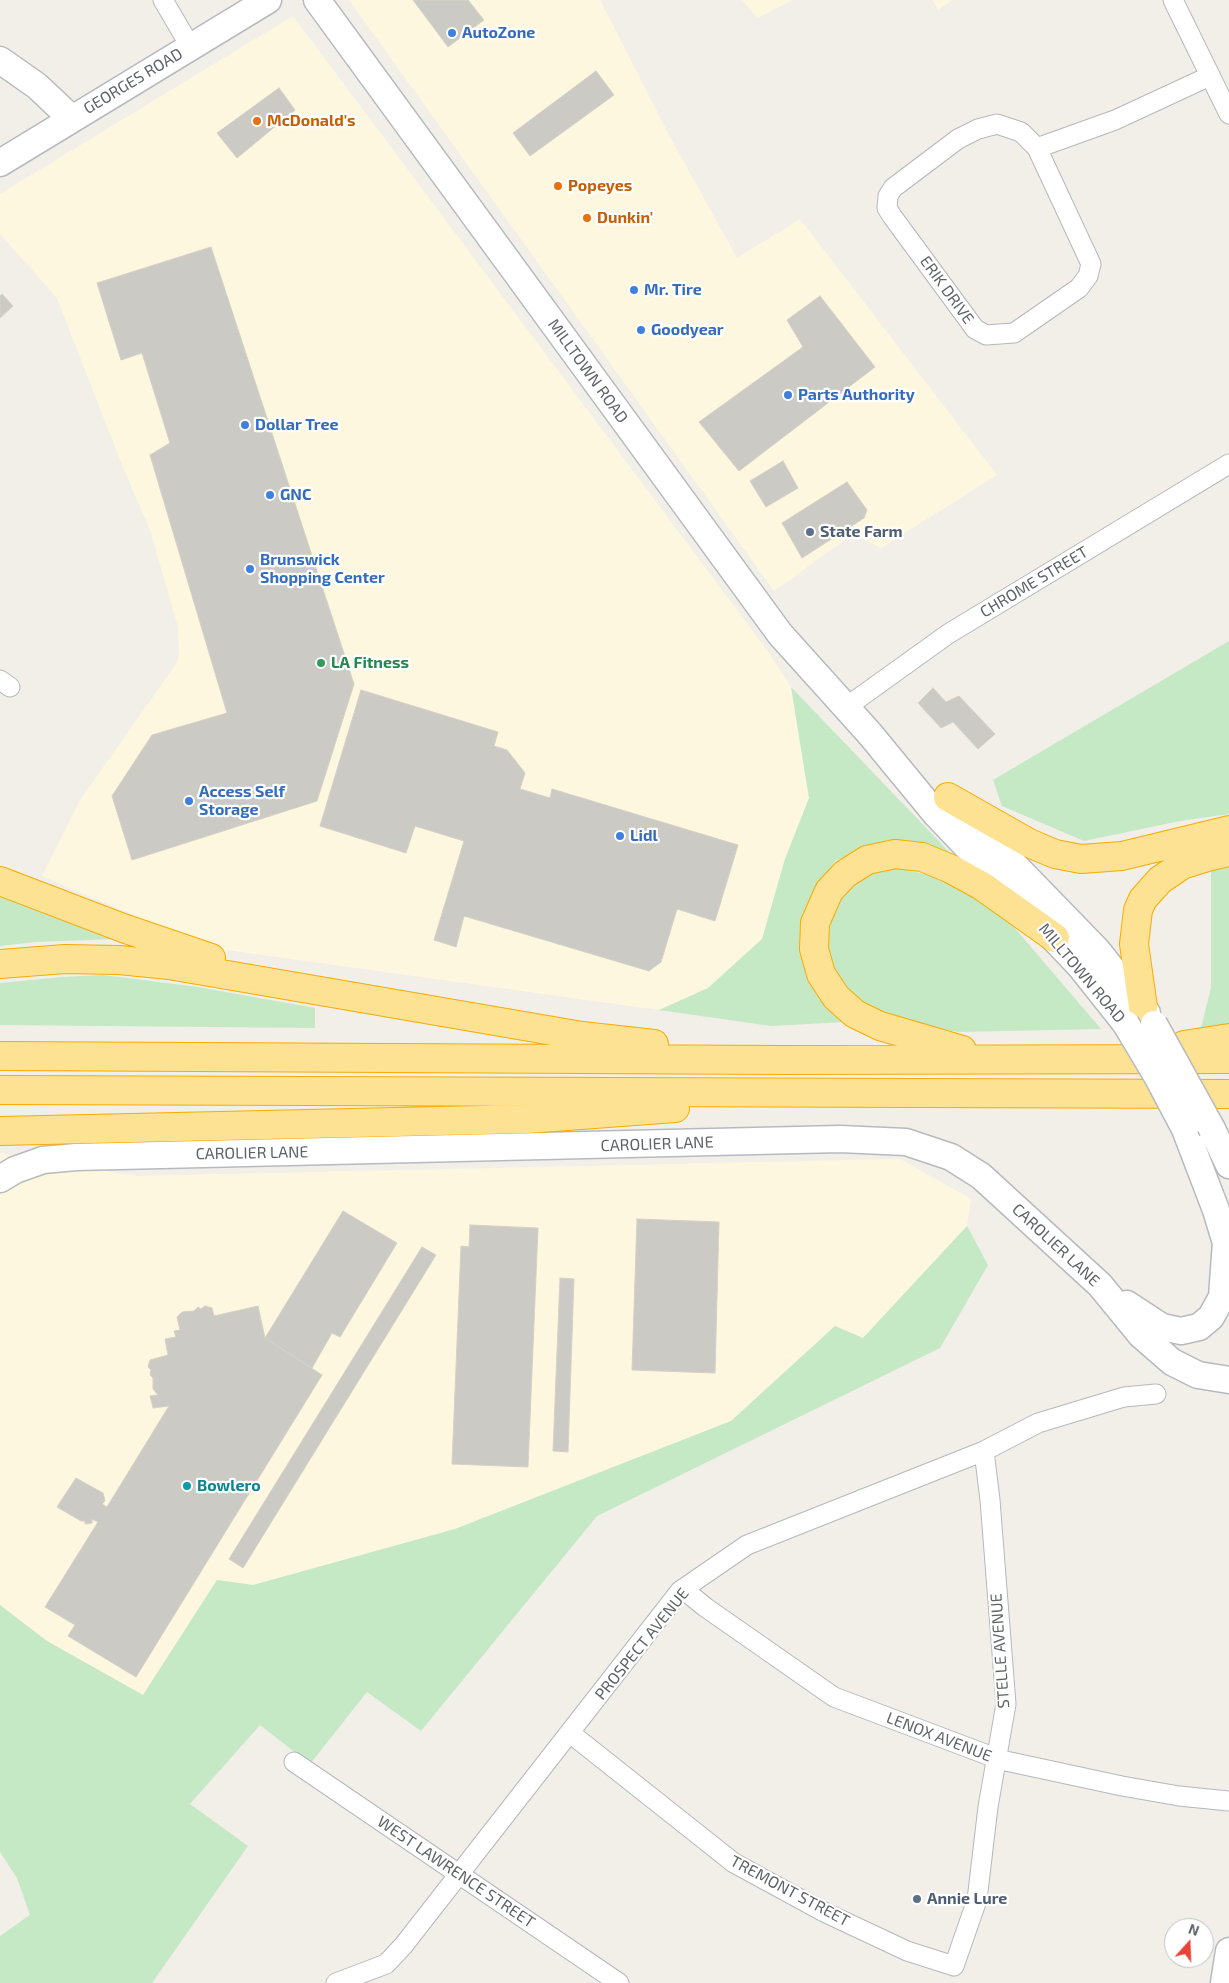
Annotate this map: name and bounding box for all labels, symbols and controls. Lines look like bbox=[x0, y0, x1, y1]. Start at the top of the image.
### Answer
place label: AutoZone bbox=[462, 23, 535, 43]
marker: AutoZone bbox=[446, 27, 458, 39]
street label: GEORGES ROAD bbox=[80, 44, 186, 118]
place label: McDonald's bbox=[267, 111, 356, 131]
marker: McDonald's bbox=[251, 115, 263, 127]
place label: Popeyes bbox=[568, 176, 632, 196]
marker: Popeyes bbox=[552, 180, 564, 192]
place label: Dunkin' bbox=[597, 208, 653, 228]
marker: Dunkin' bbox=[581, 212, 593, 224]
street label: ERIK DRIVE bbox=[916, 252, 978, 328]
place label: Mr. Tire bbox=[644, 280, 702, 300]
marker: Mr. Tire bbox=[628, 284, 640, 296]
street label: MILLTOWN ROAD bbox=[544, 315, 632, 427]
place label: Goodyear bbox=[651, 320, 724, 340]
marker: Goodyear bbox=[635, 324, 647, 336]
place label: Parts Authority bbox=[798, 385, 915, 405]
marker: Parts Authority bbox=[782, 389, 794, 401]
place label: Dollar Tree bbox=[255, 415, 338, 435]
marker: Dollar Tree bbox=[239, 419, 251, 431]
place label: GNC bbox=[280, 485, 311, 505]
marker: GNC bbox=[264, 489, 276, 501]
place label: State Farm bbox=[820, 522, 903, 542]
marker: State Farm bbox=[804, 526, 816, 538]
street label: CHROME STREET bbox=[977, 542, 1091, 622]
place label: Brunswick Shopping Center bbox=[260, 550, 385, 588]
marker: Brunswick Shopping Center bbox=[244, 563, 256, 575]
place label: LA Fitness bbox=[331, 653, 409, 673]
marker: LA Fitness bbox=[315, 657, 327, 669]
place label: Access Self Storage bbox=[199, 782, 285, 820]
marker: Access Self Storage bbox=[183, 795, 195, 807]
place label: Lidl bbox=[630, 826, 658, 846]
marker: Lidl bbox=[614, 830, 626, 842]
street label: MILLTOWN ROAD bbox=[1035, 919, 1129, 1027]
street label: CAROLIER LANE bbox=[600, 1132, 714, 1156]
street label: CAROLIER LANE bbox=[195, 1142, 309, 1164]
street label: CAROLIER LANE bbox=[1008, 1199, 1104, 1291]
place label: Bowlero bbox=[197, 1476, 261, 1496]
marker: Bowlero bbox=[181, 1480, 193, 1492]
street label: PROSPECT AVENUE bbox=[591, 1584, 693, 1704]
street label: STELLE AVENUE bbox=[986, 1593, 1014, 1709]
street label: LENOX AVENUE bbox=[884, 1708, 994, 1766]
street label: WEST LAWRENCE STREET bbox=[373, 1812, 539, 1932]
street label: TREMONT STREET bbox=[727, 1851, 853, 1931]
place label: Annie Lure bbox=[927, 1889, 1007, 1909]
marker: Annie Lure bbox=[911, 1893, 923, 1905]
north arrow bbox=[1164, 1918, 1214, 1968]
text: N bbox=[1186, 1920, 1202, 1939]

